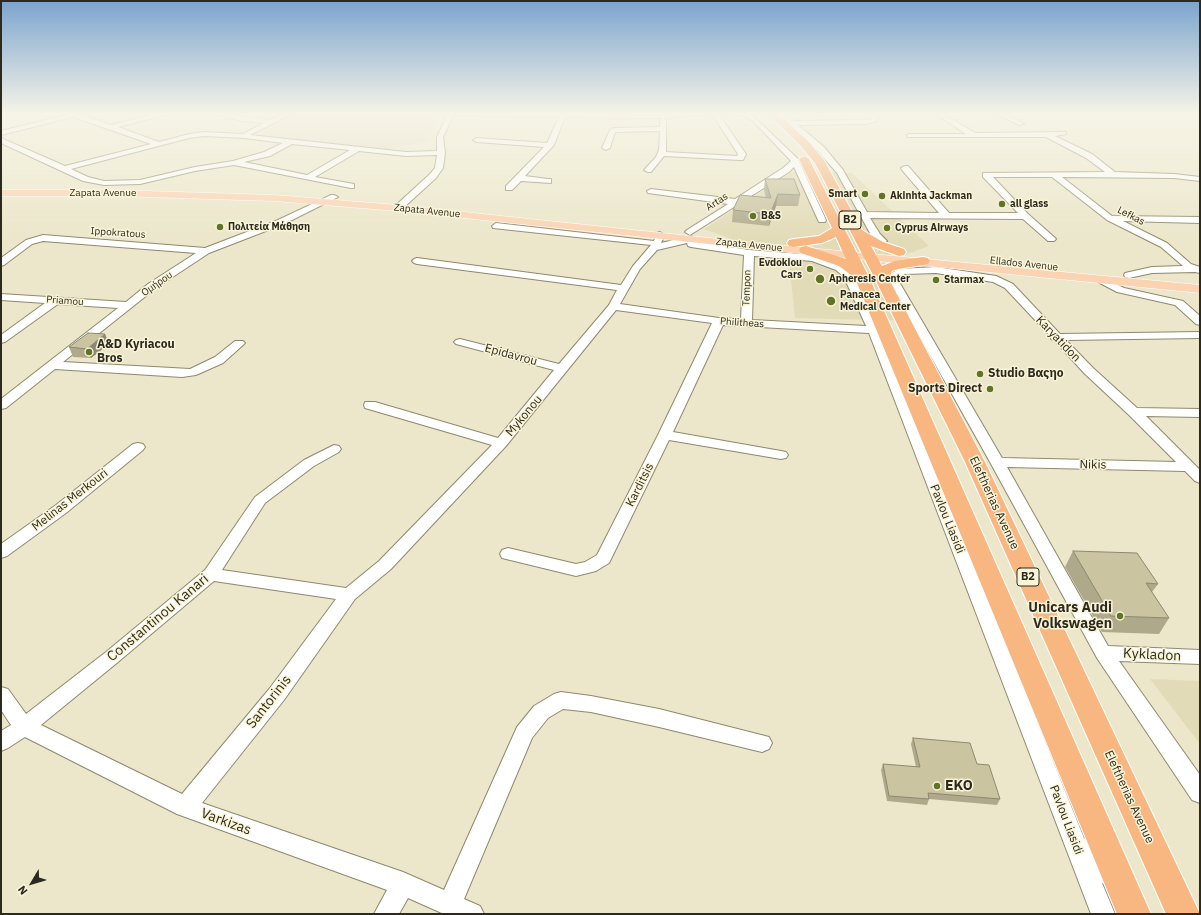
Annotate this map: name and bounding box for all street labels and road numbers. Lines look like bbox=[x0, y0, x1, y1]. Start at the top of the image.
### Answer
street label: Zapata Avenue bbox=[70, 187, 136, 199]
street label: Artas bbox=[704, 190, 730, 214]
street label: Zapata Avenue bbox=[393, 202, 461, 220]
street label: Lefkas bbox=[1115, 204, 1147, 228]
road number: B2 bbox=[839, 211, 861, 229]
street label: Ippokratous bbox=[90, 225, 146, 241]
street label: Zapata Avenue bbox=[715, 236, 783, 254]
street label: Ellados Avenue bbox=[989, 254, 1059, 274]
street label: Ομήρου bbox=[139, 269, 175, 299]
street label: Tempon bbox=[740, 270, 754, 306]
street label: Priamou bbox=[46, 294, 84, 308]
street label: Karyatidon bbox=[1033, 313, 1083, 365]
street label: Philitheas bbox=[719, 315, 765, 331]
street label: Epidavrou bbox=[483, 341, 539, 369]
street label: Mykonou bbox=[503, 393, 545, 439]
street label: Eleftherias Avenue bbox=[966, 454, 1022, 552]
street label: Nikis bbox=[1080, 458, 1106, 472]
street label: Karditsis bbox=[623, 461, 657, 509]
street label: Melinas Merkouri bbox=[29, 466, 111, 534]
street label: Pavlou Liasidi bbox=[927, 482, 967, 556]
road number: B2 bbox=[1017, 568, 1039, 586]
street label: Constantinou Kanari bbox=[104, 571, 212, 665]
street label: Kykladon bbox=[1122, 645, 1182, 665]
street label: Santorinis bbox=[243, 672, 295, 732]
street label: Eleftherias Avenue bbox=[1101, 748, 1157, 846]
street label: Pavlou Liasidi bbox=[1046, 783, 1086, 857]
street label: Varkizas bbox=[199, 805, 253, 839]

